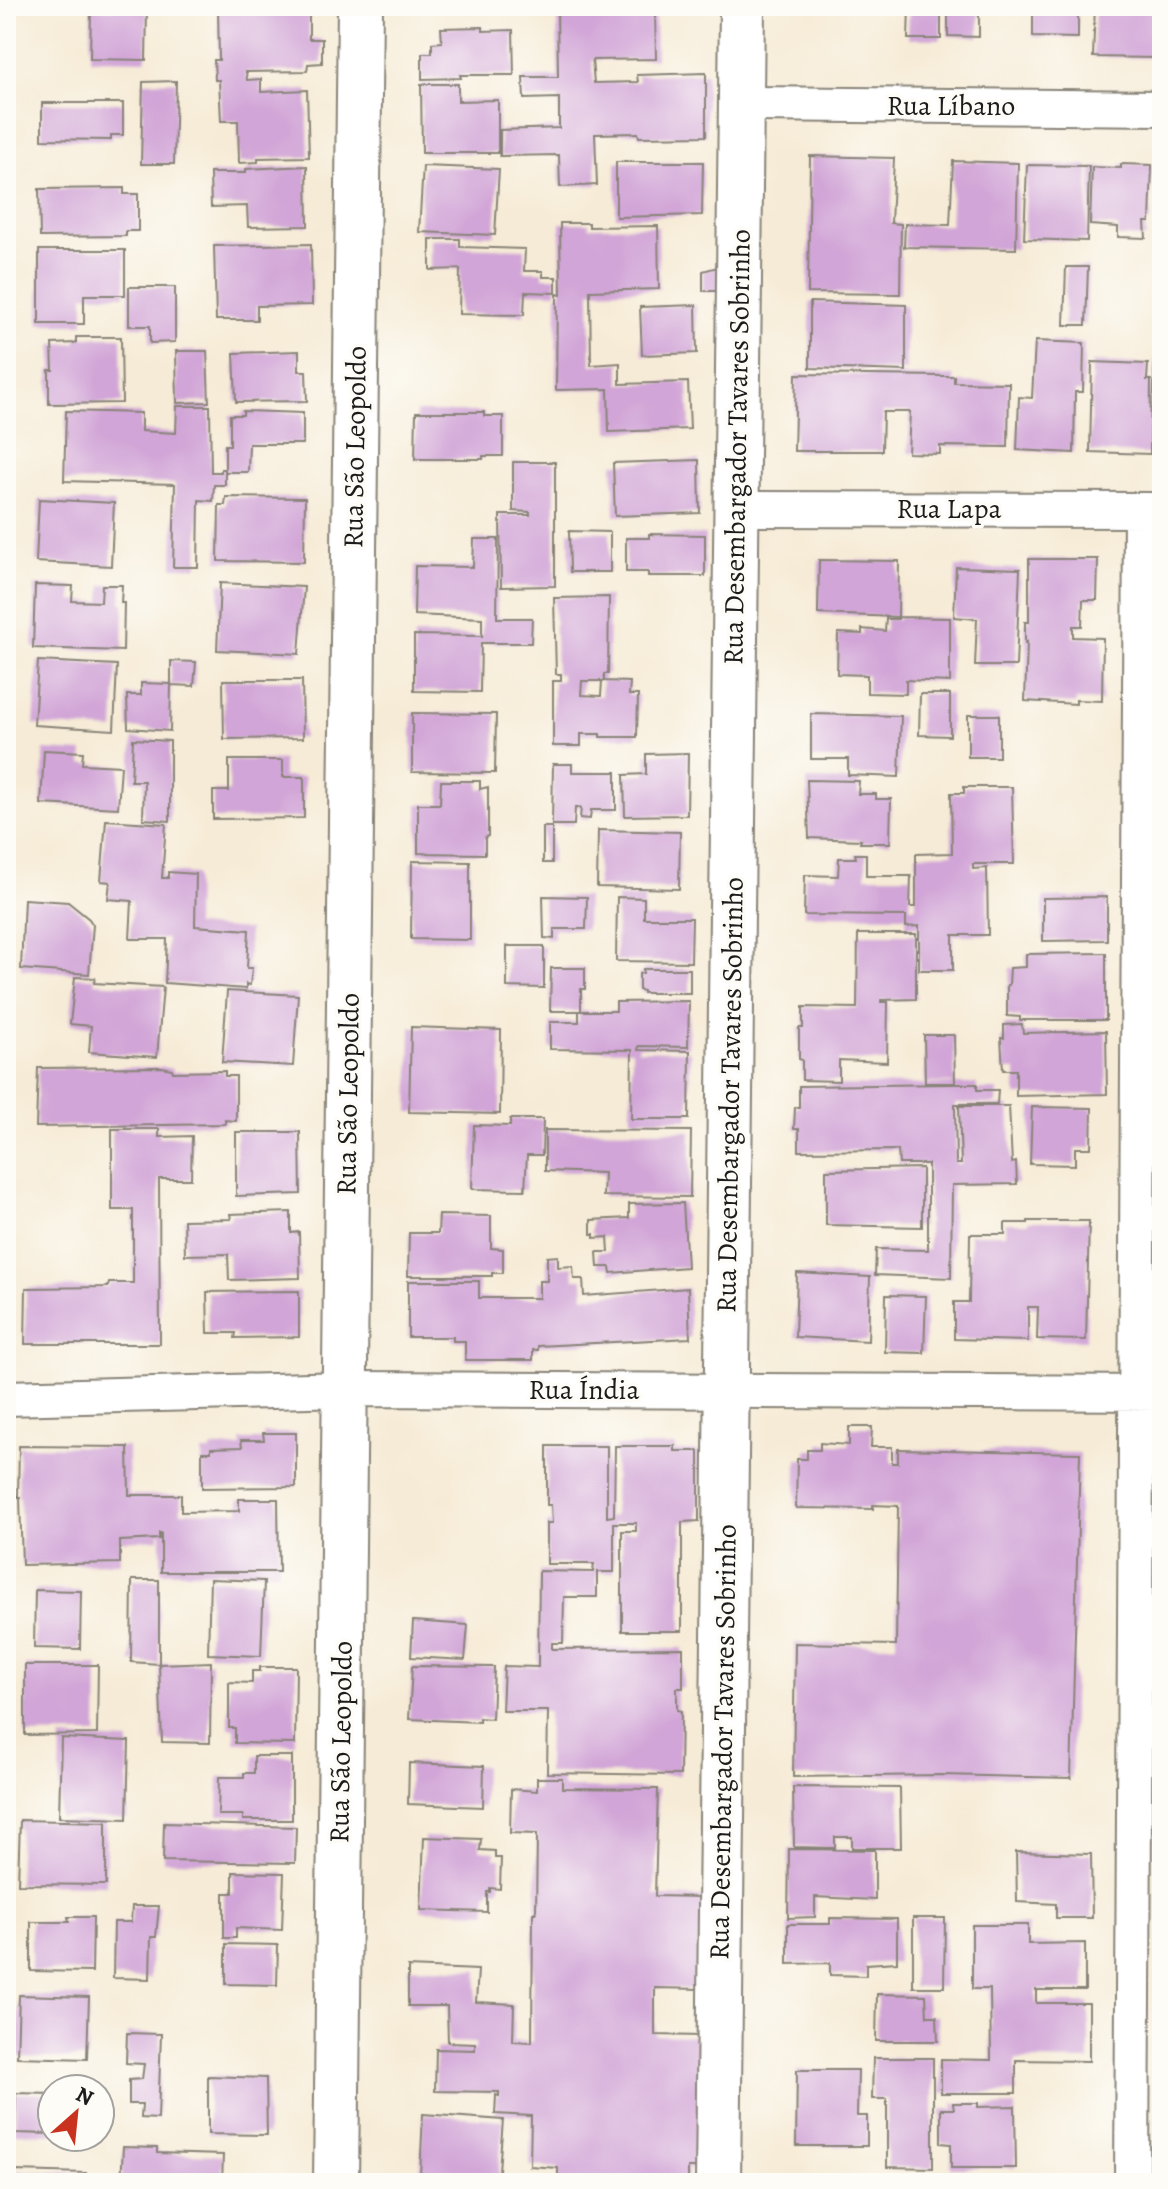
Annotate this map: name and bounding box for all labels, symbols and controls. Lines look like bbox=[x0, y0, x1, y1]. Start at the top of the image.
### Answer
street label: Rua Líbano bbox=[887, 87, 1015, 125]
street label: Rua Desembargador Tavares Sobrinho bbox=[714, 229, 760, 665]
street label: Rua São Leopoldo bbox=[334, 346, 376, 548]
street label: Rua Lapa bbox=[896, 490, 1002, 528]
street label: Rua Desembargador Tavares Sobrinho bbox=[707, 877, 753, 1313]
street label: Rua São Leopoldo bbox=[327, 993, 369, 1195]
street label: Rua Índia bbox=[528, 1371, 640, 1409]
street label: Rua Desembargador Tavares Sobrinho bbox=[700, 1524, 746, 1960]
street label: Rua São Leopoldo bbox=[320, 1641, 362, 1843]
north arrow bbox=[36, 2073, 116, 2153]
text: N bbox=[71, 2079, 99, 2113]

